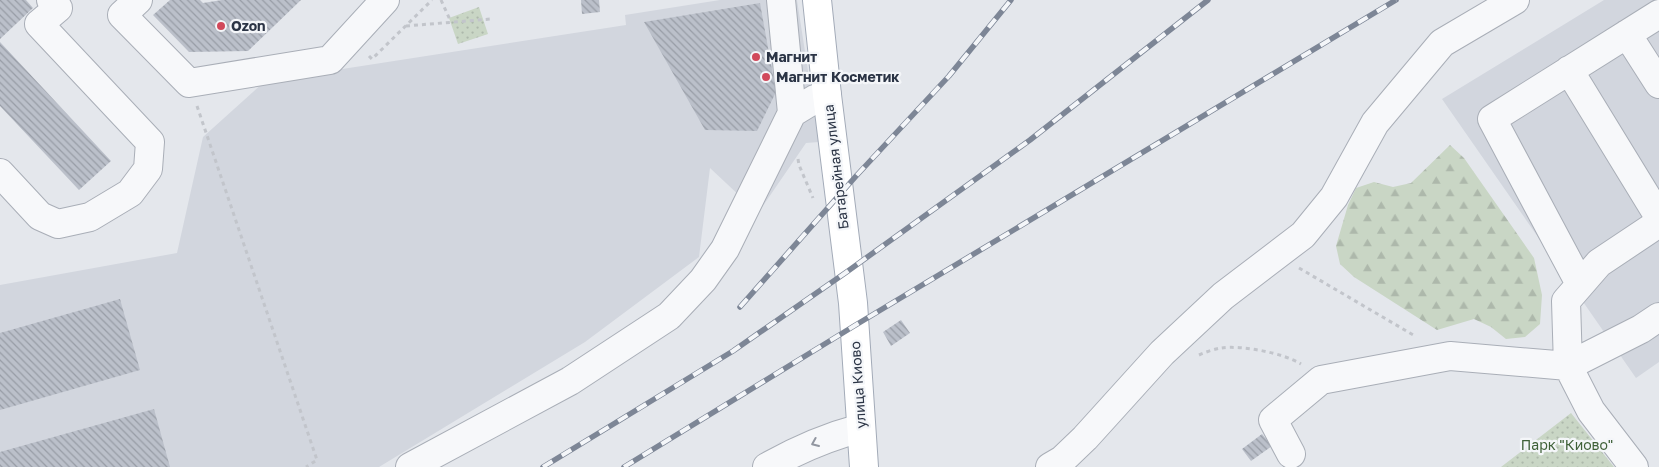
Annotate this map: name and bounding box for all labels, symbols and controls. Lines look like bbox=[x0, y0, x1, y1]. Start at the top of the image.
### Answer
place label: Ozon bbox=[231, 17, 266, 34]
marker: Ozon bbox=[215, 20, 227, 32]
place label: Магнит bbox=[766, 48, 817, 65]
marker: Магнит bbox=[750, 51, 762, 63]
place label: Магнит Косметик bbox=[776, 68, 899, 85]
marker: Магнит Косметик bbox=[760, 71, 772, 83]
street label: Батарейная улица bbox=[819, 104, 852, 231]
street label: улица Киово bbox=[846, 341, 869, 429]
park label: Парк "Киово" bbox=[1521, 436, 1613, 453]
one-way arrow bbox=[811, 437, 820, 447]

